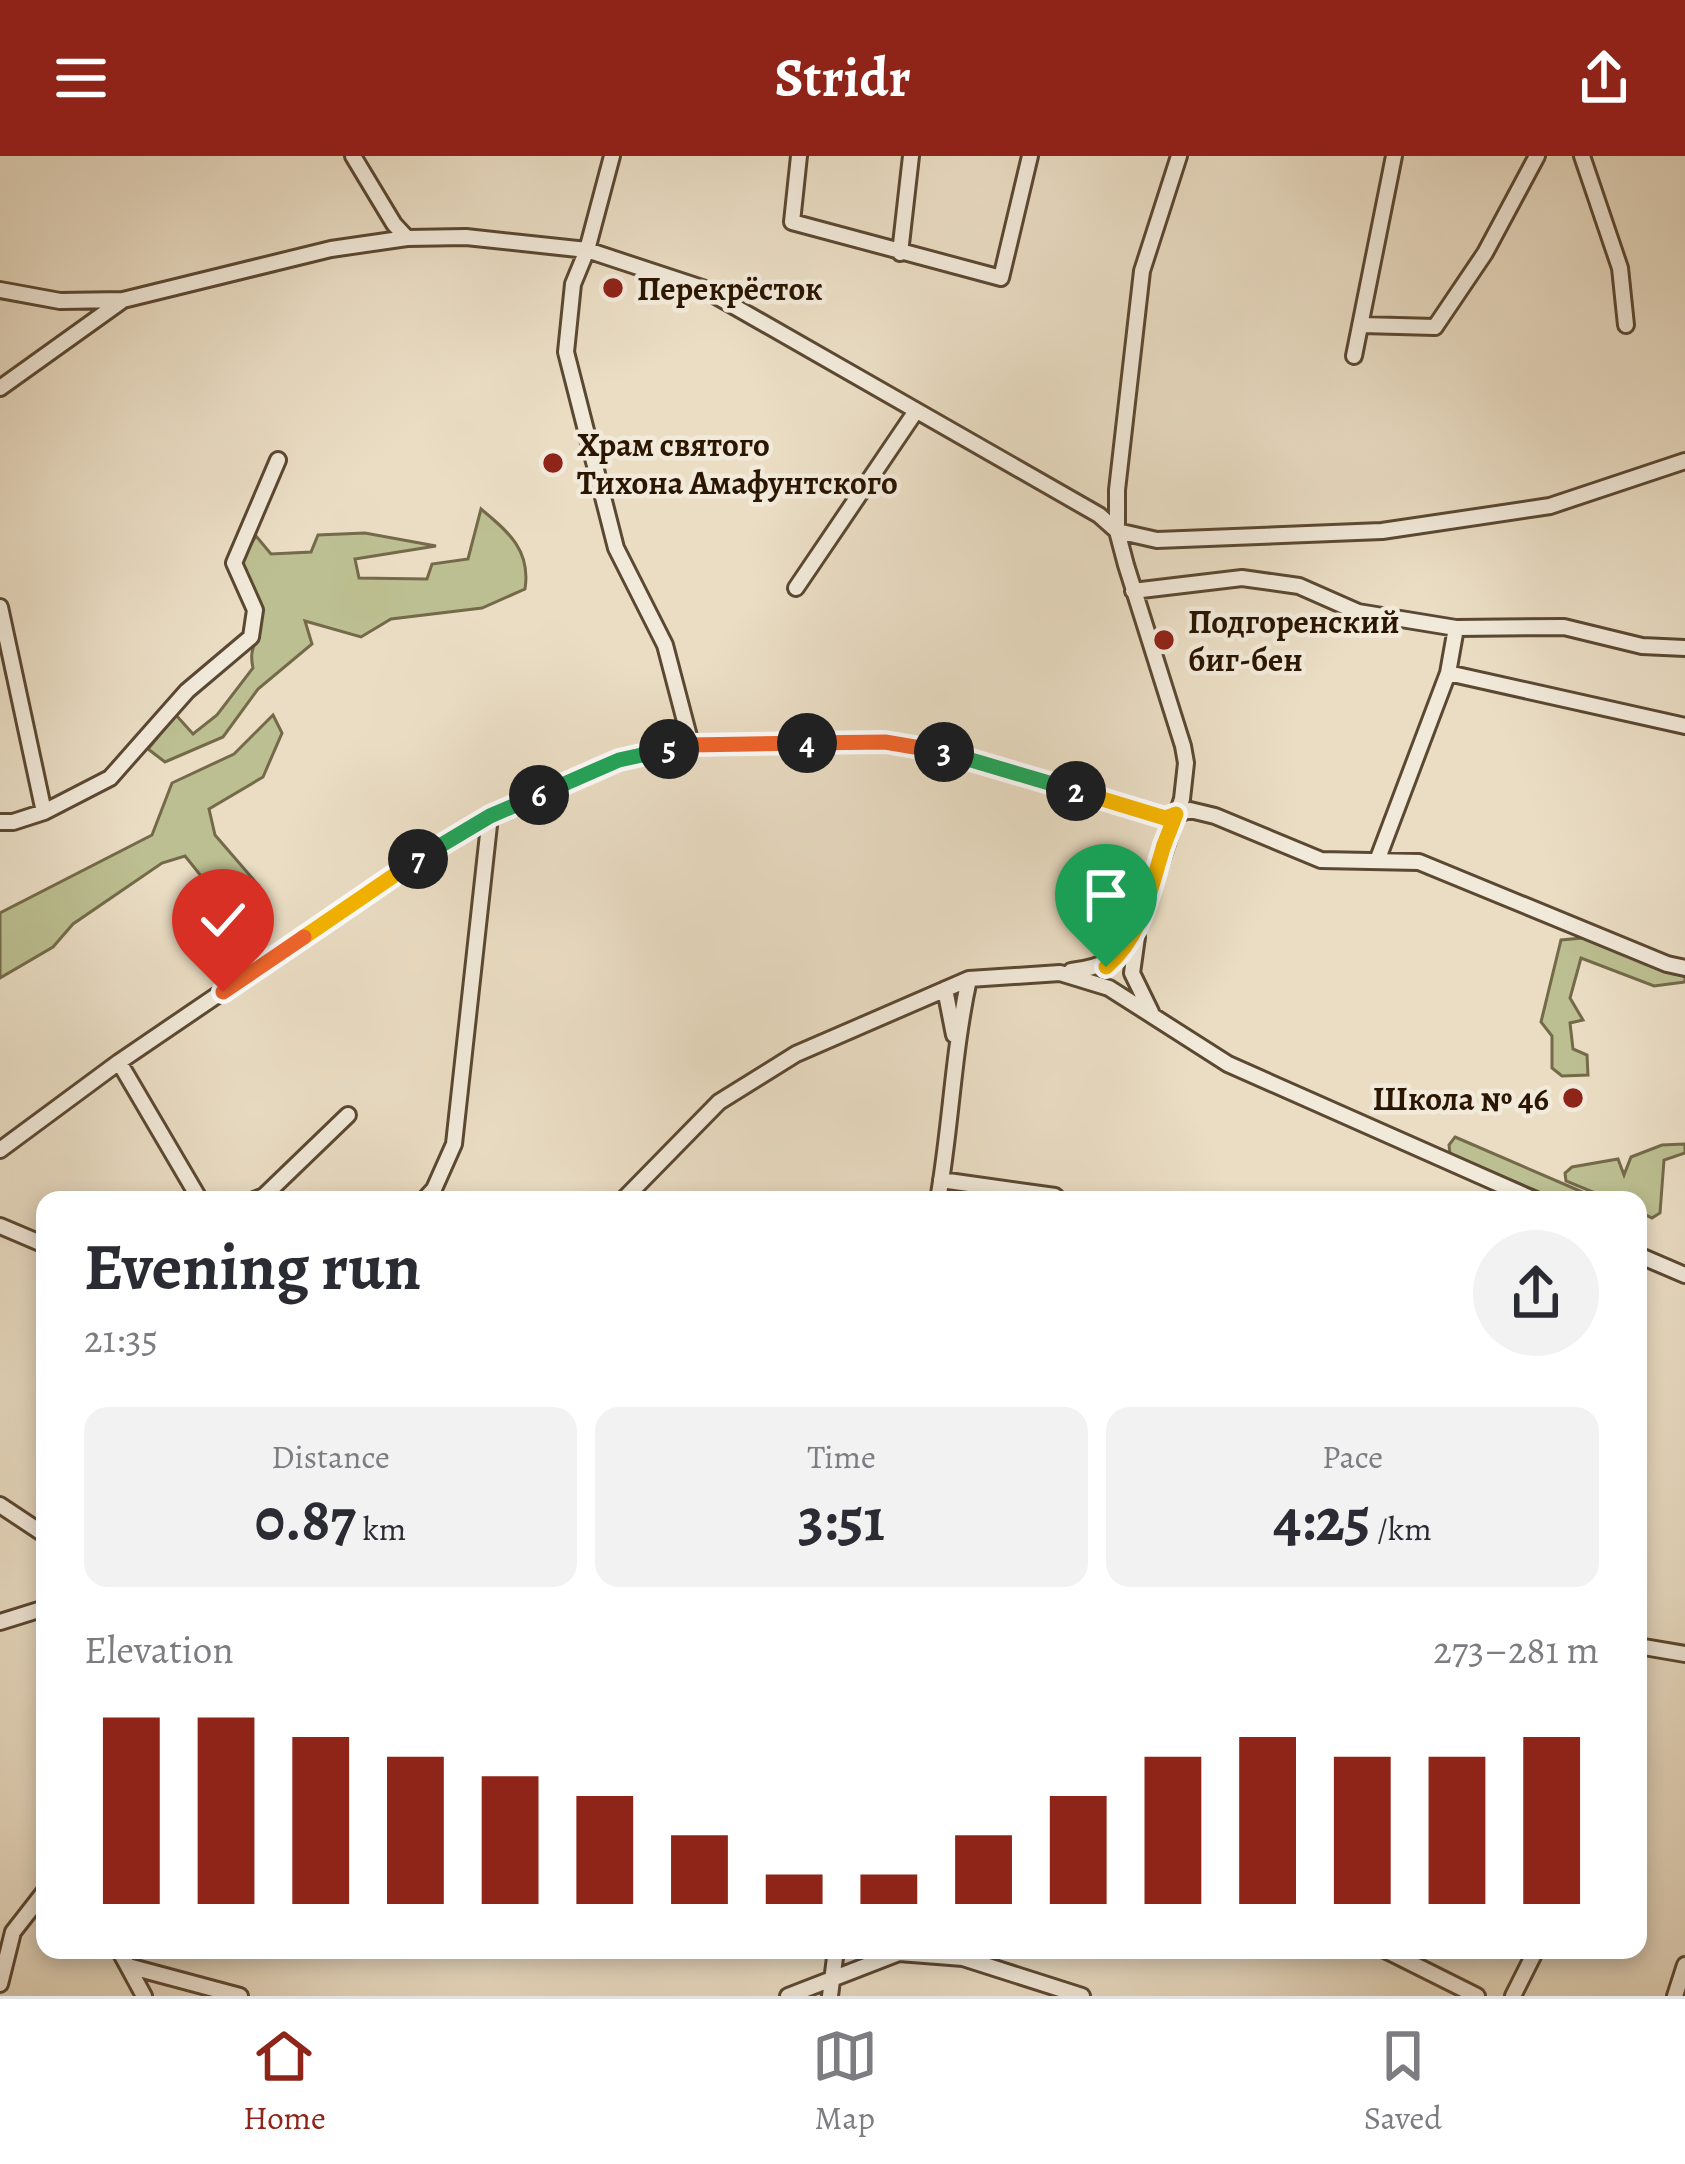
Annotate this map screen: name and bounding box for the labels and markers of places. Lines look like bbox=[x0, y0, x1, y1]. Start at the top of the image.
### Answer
place label: Перекрёсток bbox=[637, 266, 823, 311]
marker: Перекрёсток bbox=[600, 275, 626, 301]
place label: Храм святого Тихона Амафунтского bbox=[577, 422, 898, 505]
marker: Храм святого Тихона Амафунтского bbox=[540, 450, 566, 476]
place label: Подгоренский биг-бен bbox=[1188, 599, 1400, 682]
marker: Подгоренский биг-бен bbox=[1151, 627, 1177, 653]
pin: 4 bbox=[777, 713, 837, 773]
pin: 5 bbox=[639, 719, 699, 779]
pin: 3 bbox=[914, 722, 974, 782]
pin: 2 bbox=[1046, 761, 1106, 821]
pin: 6 bbox=[509, 765, 569, 825]
pin: 7 bbox=[388, 829, 448, 889]
pin bbox=[1055, 844, 1157, 967]
pin bbox=[172, 869, 274, 992]
place label: Школа № 46 bbox=[1372, 1076, 1549, 1121]
marker: Школа № 46 bbox=[1560, 1085, 1586, 1111]

